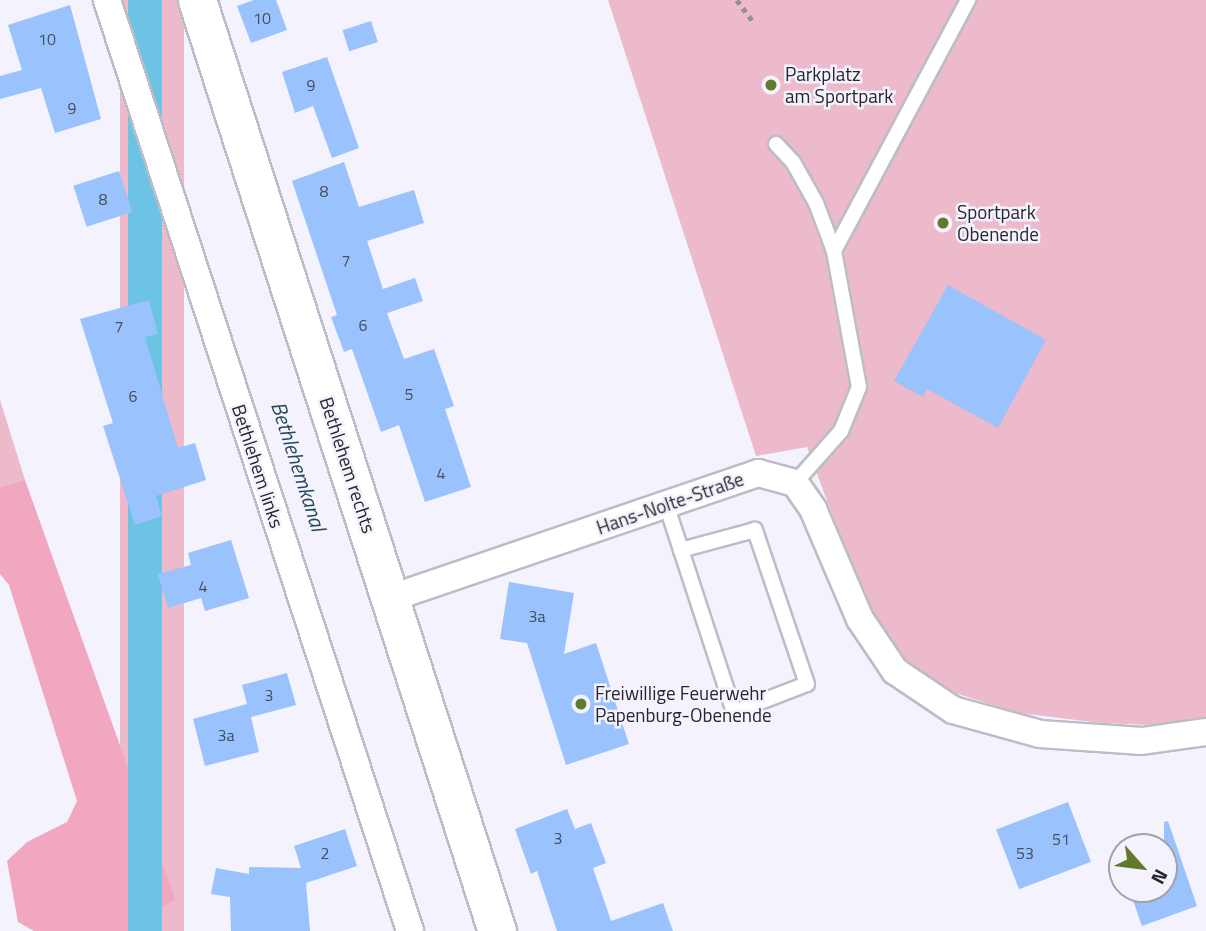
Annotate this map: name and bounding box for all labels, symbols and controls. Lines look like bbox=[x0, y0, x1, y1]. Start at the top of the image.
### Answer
house number: 10 bbox=[253, 8, 271, 28]
house number: 10 bbox=[38, 29, 56, 49]
place label: Parkplatz am Sportpark bbox=[785, 63, 893, 107]
house number: 9 bbox=[307, 75, 315, 95]
marker: Parkplatz am Sportpark bbox=[763, 77, 779, 93]
house number: 9 bbox=[68, 98, 76, 118]
house number: 8 bbox=[320, 181, 328, 201]
house number: 8 bbox=[99, 189, 107, 209]
place label: Sportpark Obenende bbox=[957, 201, 1039, 245]
marker: Sportpark Obenende bbox=[935, 215, 951, 231]
house number: 7 bbox=[342, 250, 350, 270]
house number: 6 bbox=[359, 315, 367, 335]
house number: 7 bbox=[115, 316, 123, 336]
house number: 5 bbox=[405, 384, 413, 404]
house number: 6 bbox=[129, 386, 137, 406]
street label: Bethlehem rechts bbox=[315, 394, 381, 536]
water label: Bethlehemkanal bbox=[266, 398, 332, 534]
street label: Bethlehem links bbox=[227, 401, 289, 531]
house number: 4 bbox=[437, 463, 445, 483]
street label: Hans-Nolte-Straße bbox=[593, 467, 747, 539]
house number: 4 bbox=[199, 576, 207, 596]
house number: 3a bbox=[529, 606, 545, 626]
place label: Freiwillige Feuerwehr Papenburg-Obenende bbox=[595, 682, 772, 726]
house number: 3 bbox=[265, 685, 273, 705]
marker: Freiwillige Feuerwehr Papenburg-Obenende bbox=[573, 696, 589, 712]
house number: 3a bbox=[218, 725, 234, 745]
house number: 3 bbox=[554, 828, 562, 848]
house number: 51 bbox=[1052, 829, 1070, 849]
north arrow bbox=[1108, 833, 1178, 903]
house number: 2 bbox=[321, 843, 329, 863]
house number: 53 bbox=[1016, 843, 1034, 863]
text: N bbox=[1144, 865, 1176, 890]

